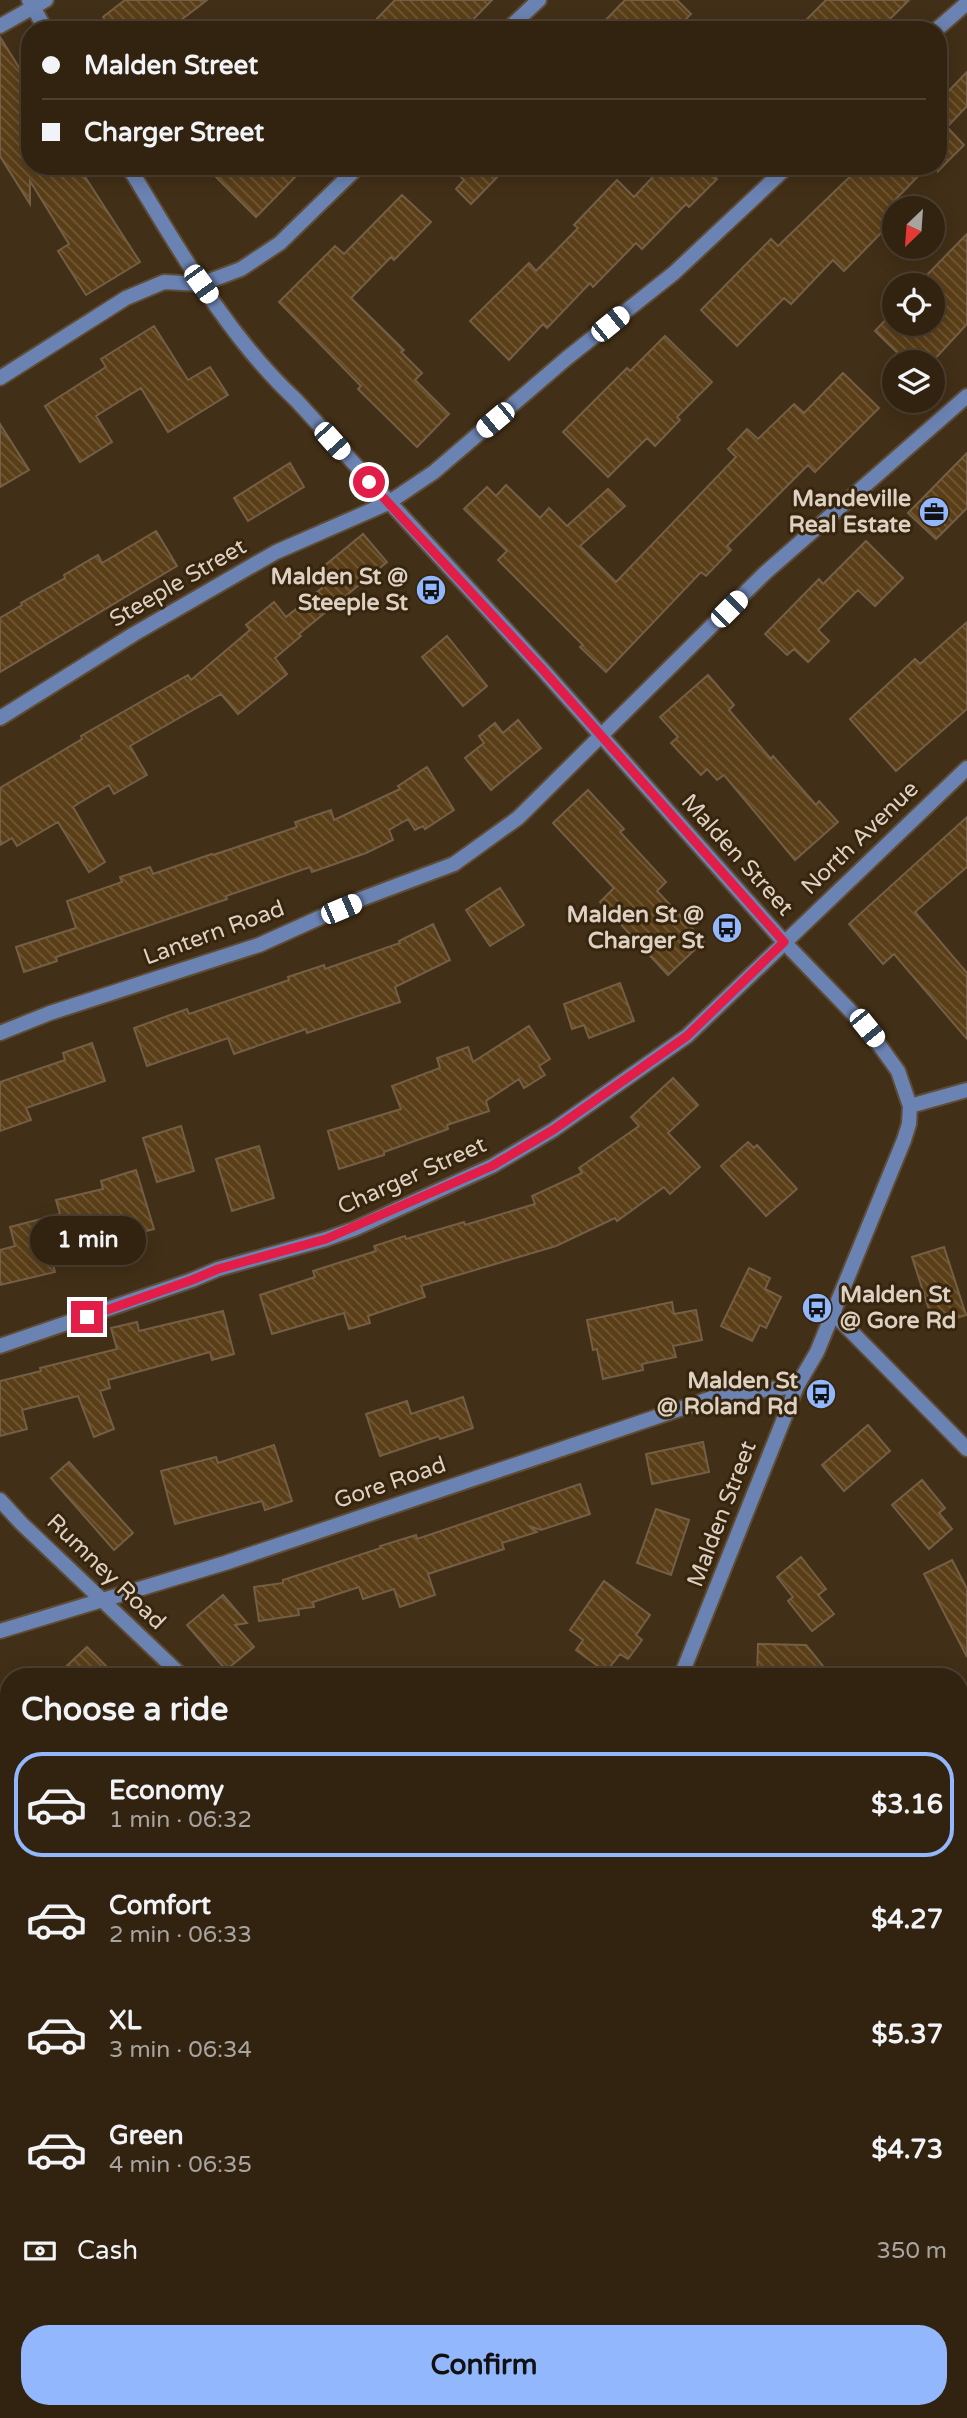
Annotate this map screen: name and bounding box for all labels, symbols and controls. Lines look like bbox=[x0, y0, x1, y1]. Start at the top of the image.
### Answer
text: Malden Street bbox=[84, 50, 258, 81]
text: Charger Street bbox=[84, 117, 264, 148]
north arrow bbox=[882, 196, 945, 259]
map controls bbox=[882, 196, 945, 413]
car bbox=[181, 261, 222, 307]
button: locate bbox=[882, 273, 945, 336]
car bbox=[588, 303, 633, 345]
button: layers bbox=[882, 350, 945, 413]
car bbox=[473, 398, 518, 442]
car bbox=[311, 418, 354, 464]
route start bbox=[353, 466, 385, 498]
place label: Mandeville Real Estate bbox=[788, 485, 911, 539]
office icon: Mandeville Real Estate bbox=[917, 495, 951, 529]
street label: Steeple Street bbox=[105, 532, 252, 633]
place label: Malden St @ Steeple St bbox=[271, 563, 408, 617]
bus stop icon: Malden St @ Steeple St bbox=[414, 573, 448, 607]
car bbox=[707, 587, 752, 631]
street label: North Avenue bbox=[796, 775, 924, 901]
street label: Malden Street bbox=[675, 788, 799, 922]
car bbox=[318, 891, 365, 927]
street label: Lantern Road bbox=[140, 895, 288, 971]
place label: Malden St @ Charger St bbox=[567, 901, 704, 955]
bus stop icon: Malden St @ Charger St bbox=[710, 911, 744, 945]
car bbox=[846, 1005, 889, 1051]
street label: Charger Street bbox=[333, 1131, 491, 1221]
callout: 1 min bbox=[29, 1216, 145, 1264]
text: 1 min bbox=[57, 1226, 119, 1254]
place label: Malden St @ Gore Rd bbox=[840, 1281, 956, 1335]
bus stop icon: Malden St @ Gore Rd bbox=[800, 1291, 834, 1325]
route end bbox=[71, 1301, 103, 1333]
place label: Malden St @ Roland Rd bbox=[657, 1367, 798, 1421]
bus stop icon: Malden St @ Roland Rd bbox=[804, 1377, 838, 1411]
street label: Malden Street bbox=[681, 1437, 763, 1591]
street label: Gore Road bbox=[330, 1451, 450, 1515]
street label: Rumney Road bbox=[41, 1508, 171, 1636]
text: Choose a ride bbox=[21, 1691, 228, 1729]
icon: car bbox=[25, 1773, 88, 1836]
text: Economy bbox=[109, 1775, 224, 1806]
text: $3.16 bbox=[871, 1789, 943, 1820]
text: 1 min · 06:32 bbox=[109, 1806, 252, 1834]
icon: car bbox=[25, 1888, 88, 1951]
text: Comfort bbox=[109, 1890, 211, 1921]
text: $4.27 bbox=[871, 1904, 943, 1935]
text: 2 min · 06:33 bbox=[109, 1921, 252, 1949]
icon: car bbox=[25, 2003, 88, 2066]
text: XL bbox=[109, 2005, 141, 2036]
text: $5.37 bbox=[871, 2019, 943, 2050]
text: 3 min · 06:34 bbox=[109, 2036, 252, 2064]
icon: car bbox=[25, 2118, 88, 2181]
text: Green bbox=[109, 2120, 184, 2151]
text: $4.73 bbox=[871, 2134, 943, 2165]
text: 4 min · 06:35 bbox=[109, 2151, 252, 2179]
icon: cash bbox=[21, 2232, 59, 2270]
text: Cash bbox=[77, 2235, 138, 2266]
text: 350 m bbox=[877, 2237, 947, 2265]
button: Confirm bbox=[21, 2325, 947, 2405]

